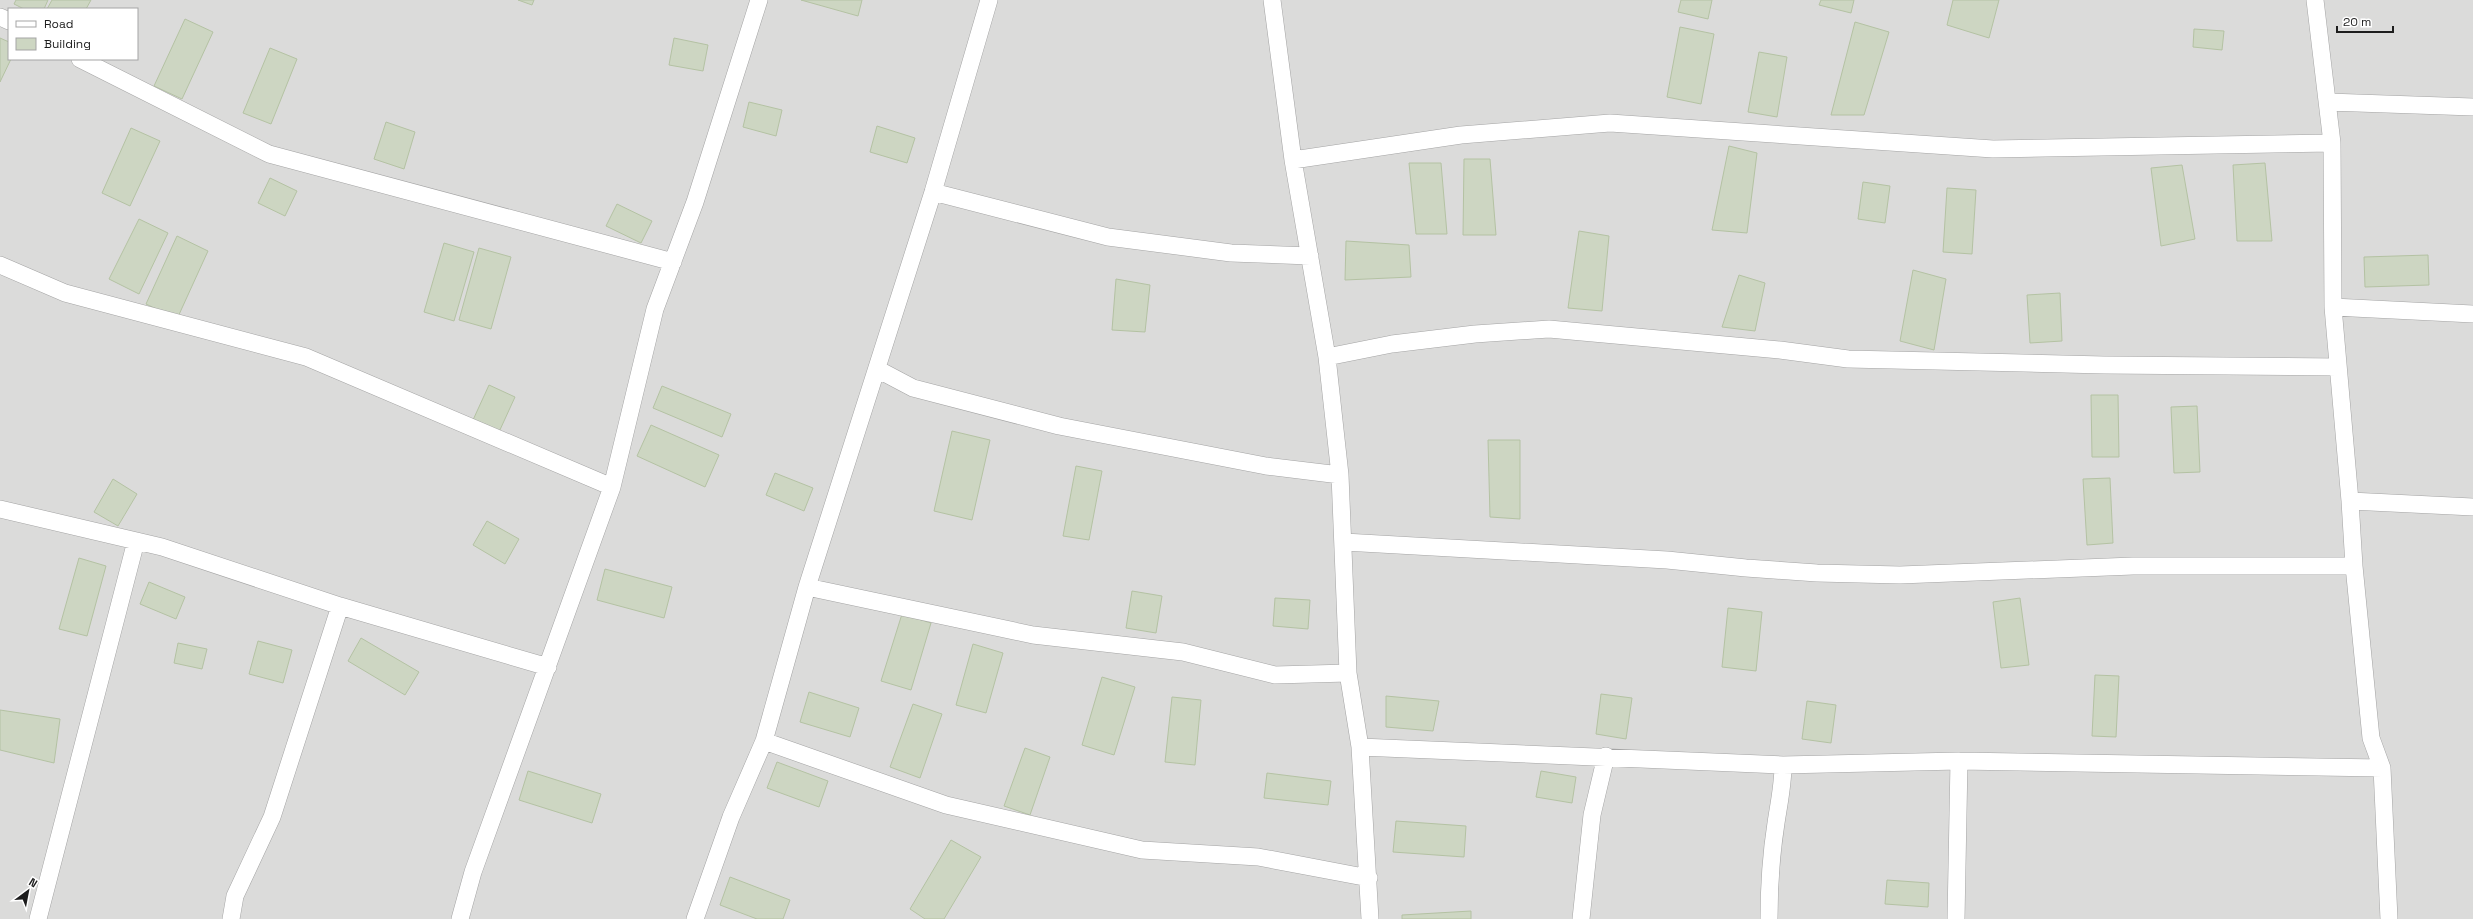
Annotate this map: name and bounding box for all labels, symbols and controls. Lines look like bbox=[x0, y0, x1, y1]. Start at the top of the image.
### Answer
legend bbox=[8, 8, 138, 60]
scale bar bbox=[2337, 8, 2393, 34]
text: 20 m bbox=[2343, 14, 2371, 30]
text: Road bbox=[44, 16, 73, 32]
text: Building bbox=[44, 36, 91, 52]
north arrow bbox=[8, 871, 48, 911]
text: N bbox=[26, 875, 40, 890]

